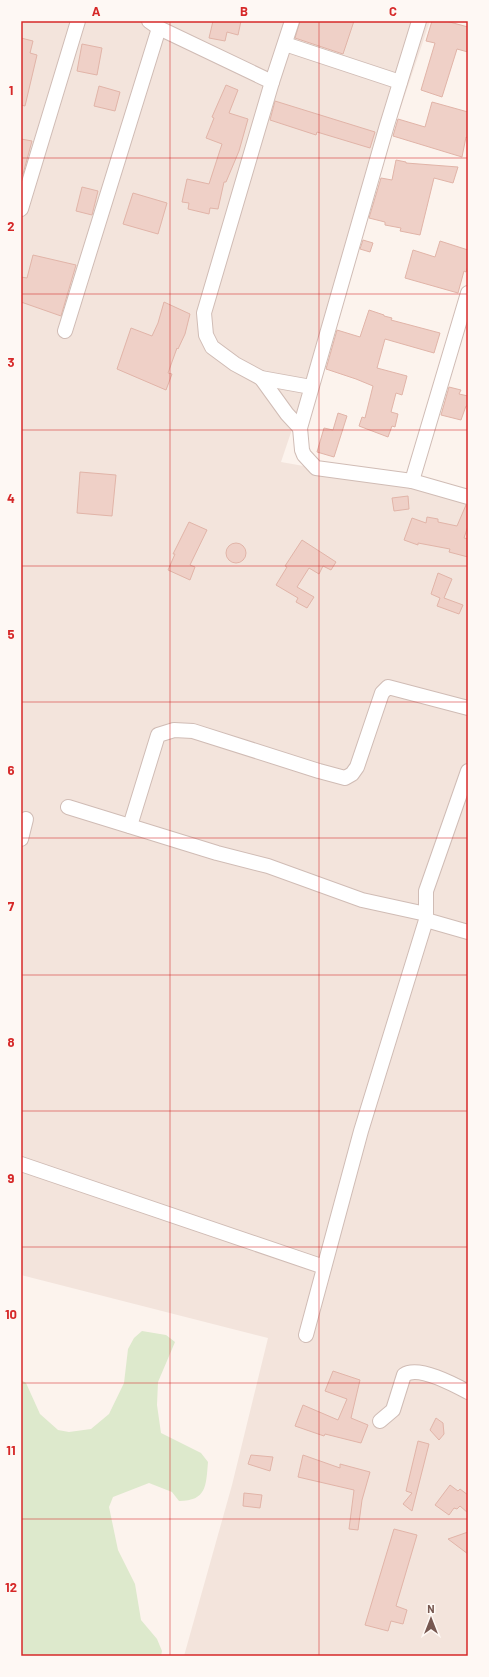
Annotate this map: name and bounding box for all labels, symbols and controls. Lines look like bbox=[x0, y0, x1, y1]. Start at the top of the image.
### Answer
text: A bbox=[92, 3, 101, 19]
text: B bbox=[240, 3, 248, 19]
text: C bbox=[389, 3, 397, 19]
text: 1 bbox=[9, 82, 13, 98]
text: 2 bbox=[7, 218, 15, 234]
text: 3 bbox=[7, 354, 15, 370]
text: 4 bbox=[7, 490, 15, 506]
text: 5 bbox=[7, 626, 15, 642]
text: 6 bbox=[8, 762, 15, 778]
text: 7 bbox=[8, 898, 15, 914]
text: 8 bbox=[7, 1034, 15, 1050]
text: 9 bbox=[8, 1170, 15, 1186]
text: 10 bbox=[5, 1306, 17, 1322]
text: 11 bbox=[6, 1442, 16, 1458]
text: 12 bbox=[5, 1579, 17, 1595]
north arrow bbox=[411, 1599, 451, 1639]
text: N bbox=[427, 1602, 435, 1615]

